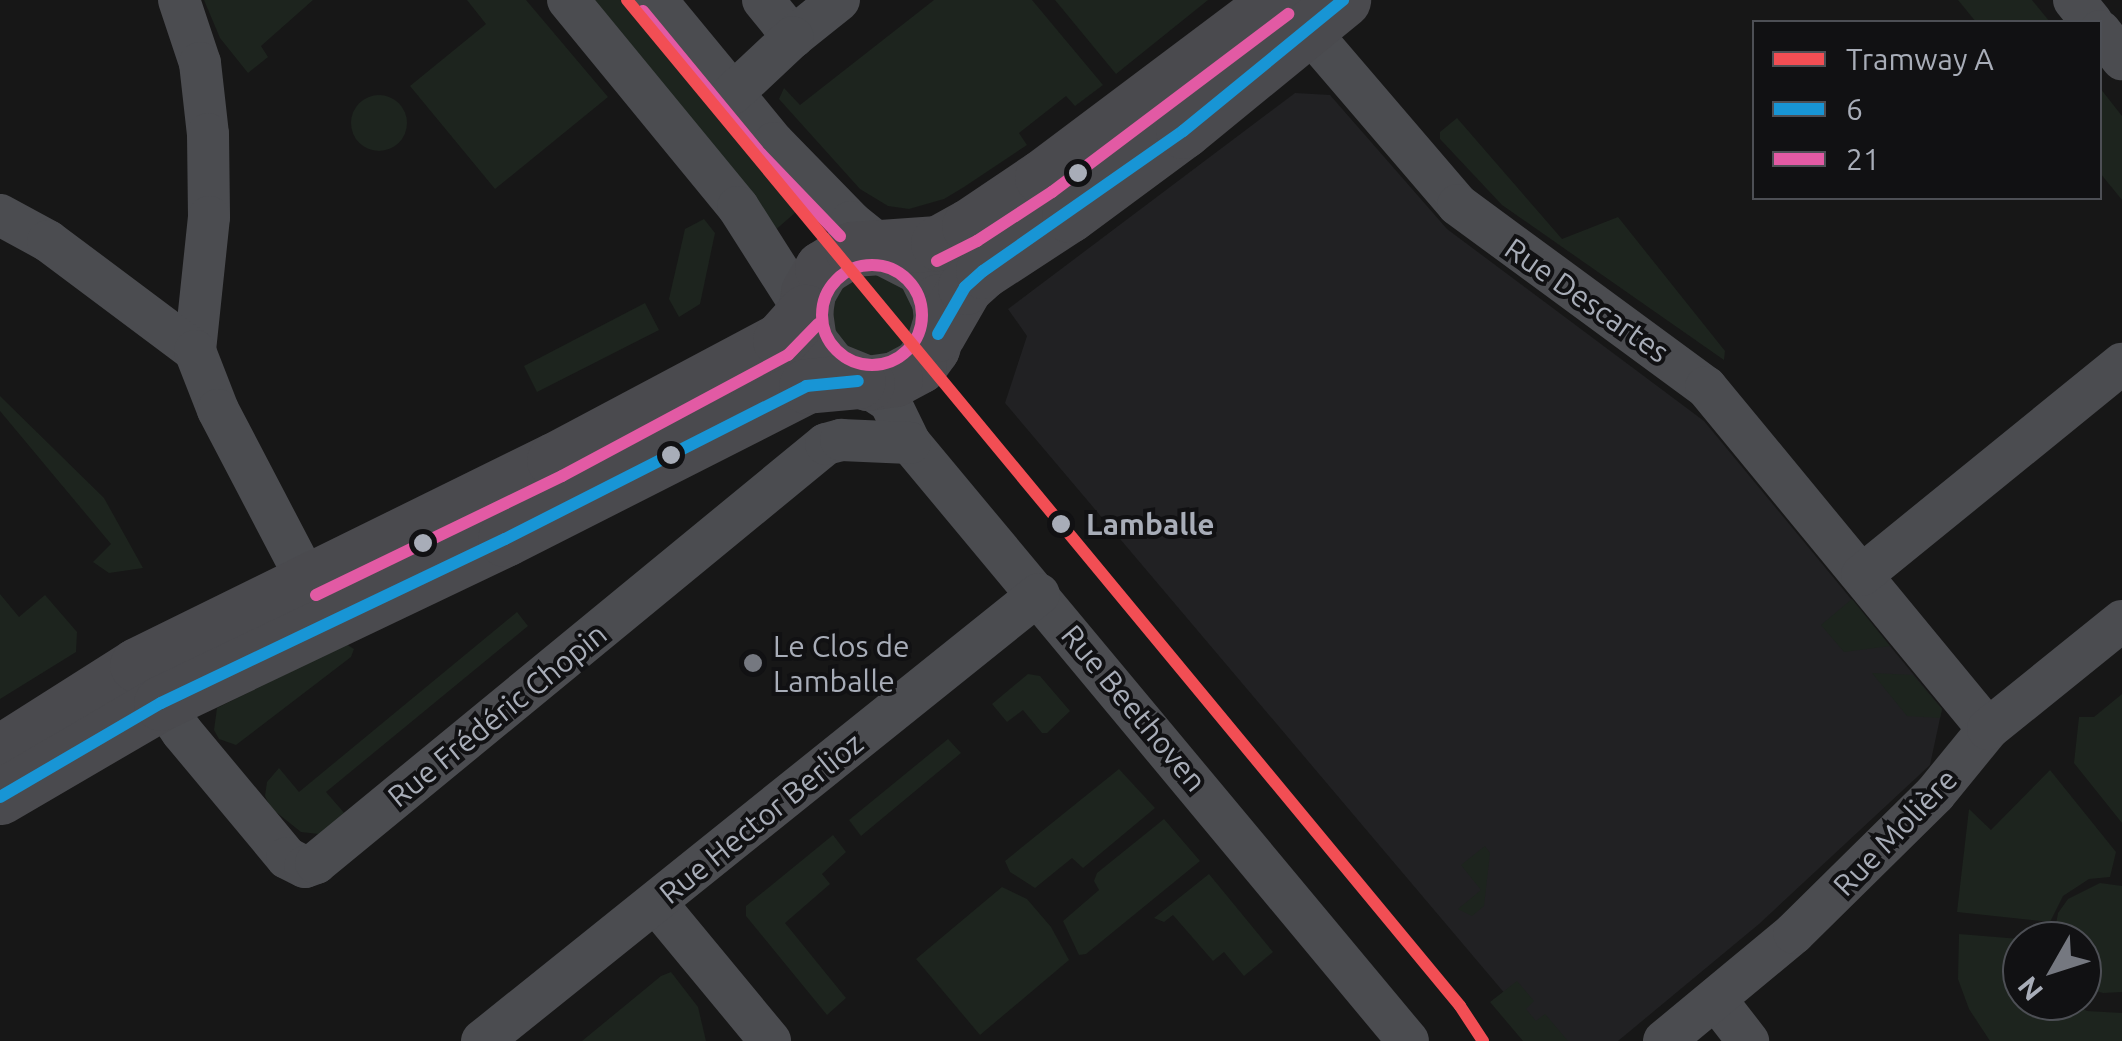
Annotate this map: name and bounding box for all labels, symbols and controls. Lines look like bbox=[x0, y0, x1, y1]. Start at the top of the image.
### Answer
legend bbox=[1752, 20, 2102, 200]
text: Tramway A bbox=[1846, 42, 1994, 76]
text: 6 bbox=[1846, 92, 1863, 126]
text: 21 bbox=[1846, 142, 1880, 176]
unlabelled marker bbox=[1068, 163, 1088, 183]
street label: Rue Descartes bbox=[1498, 230, 1676, 370]
unlabelled marker bbox=[661, 445, 681, 465]
place label: Lamballe bbox=[1086, 506, 1215, 542]
marker: Lamballe bbox=[1045, 508, 1077, 540]
unlabelled marker bbox=[413, 533, 433, 553]
street label: Rue Frédéric Chopin bbox=[380, 616, 614, 814]
street label: Rue Beethoven bbox=[1054, 617, 1214, 799]
place label: Le Clos de Lamballe bbox=[773, 628, 909, 698]
marker: Le Clos de Lamballe bbox=[742, 652, 764, 674]
street label: Rue Hector Berlioz bbox=[652, 725, 870, 911]
street label: Rue Molière bbox=[1826, 761, 1964, 903]
north arrow bbox=[2002, 921, 2102, 1021]
text: N bbox=[2011, 971, 2048, 1007]

